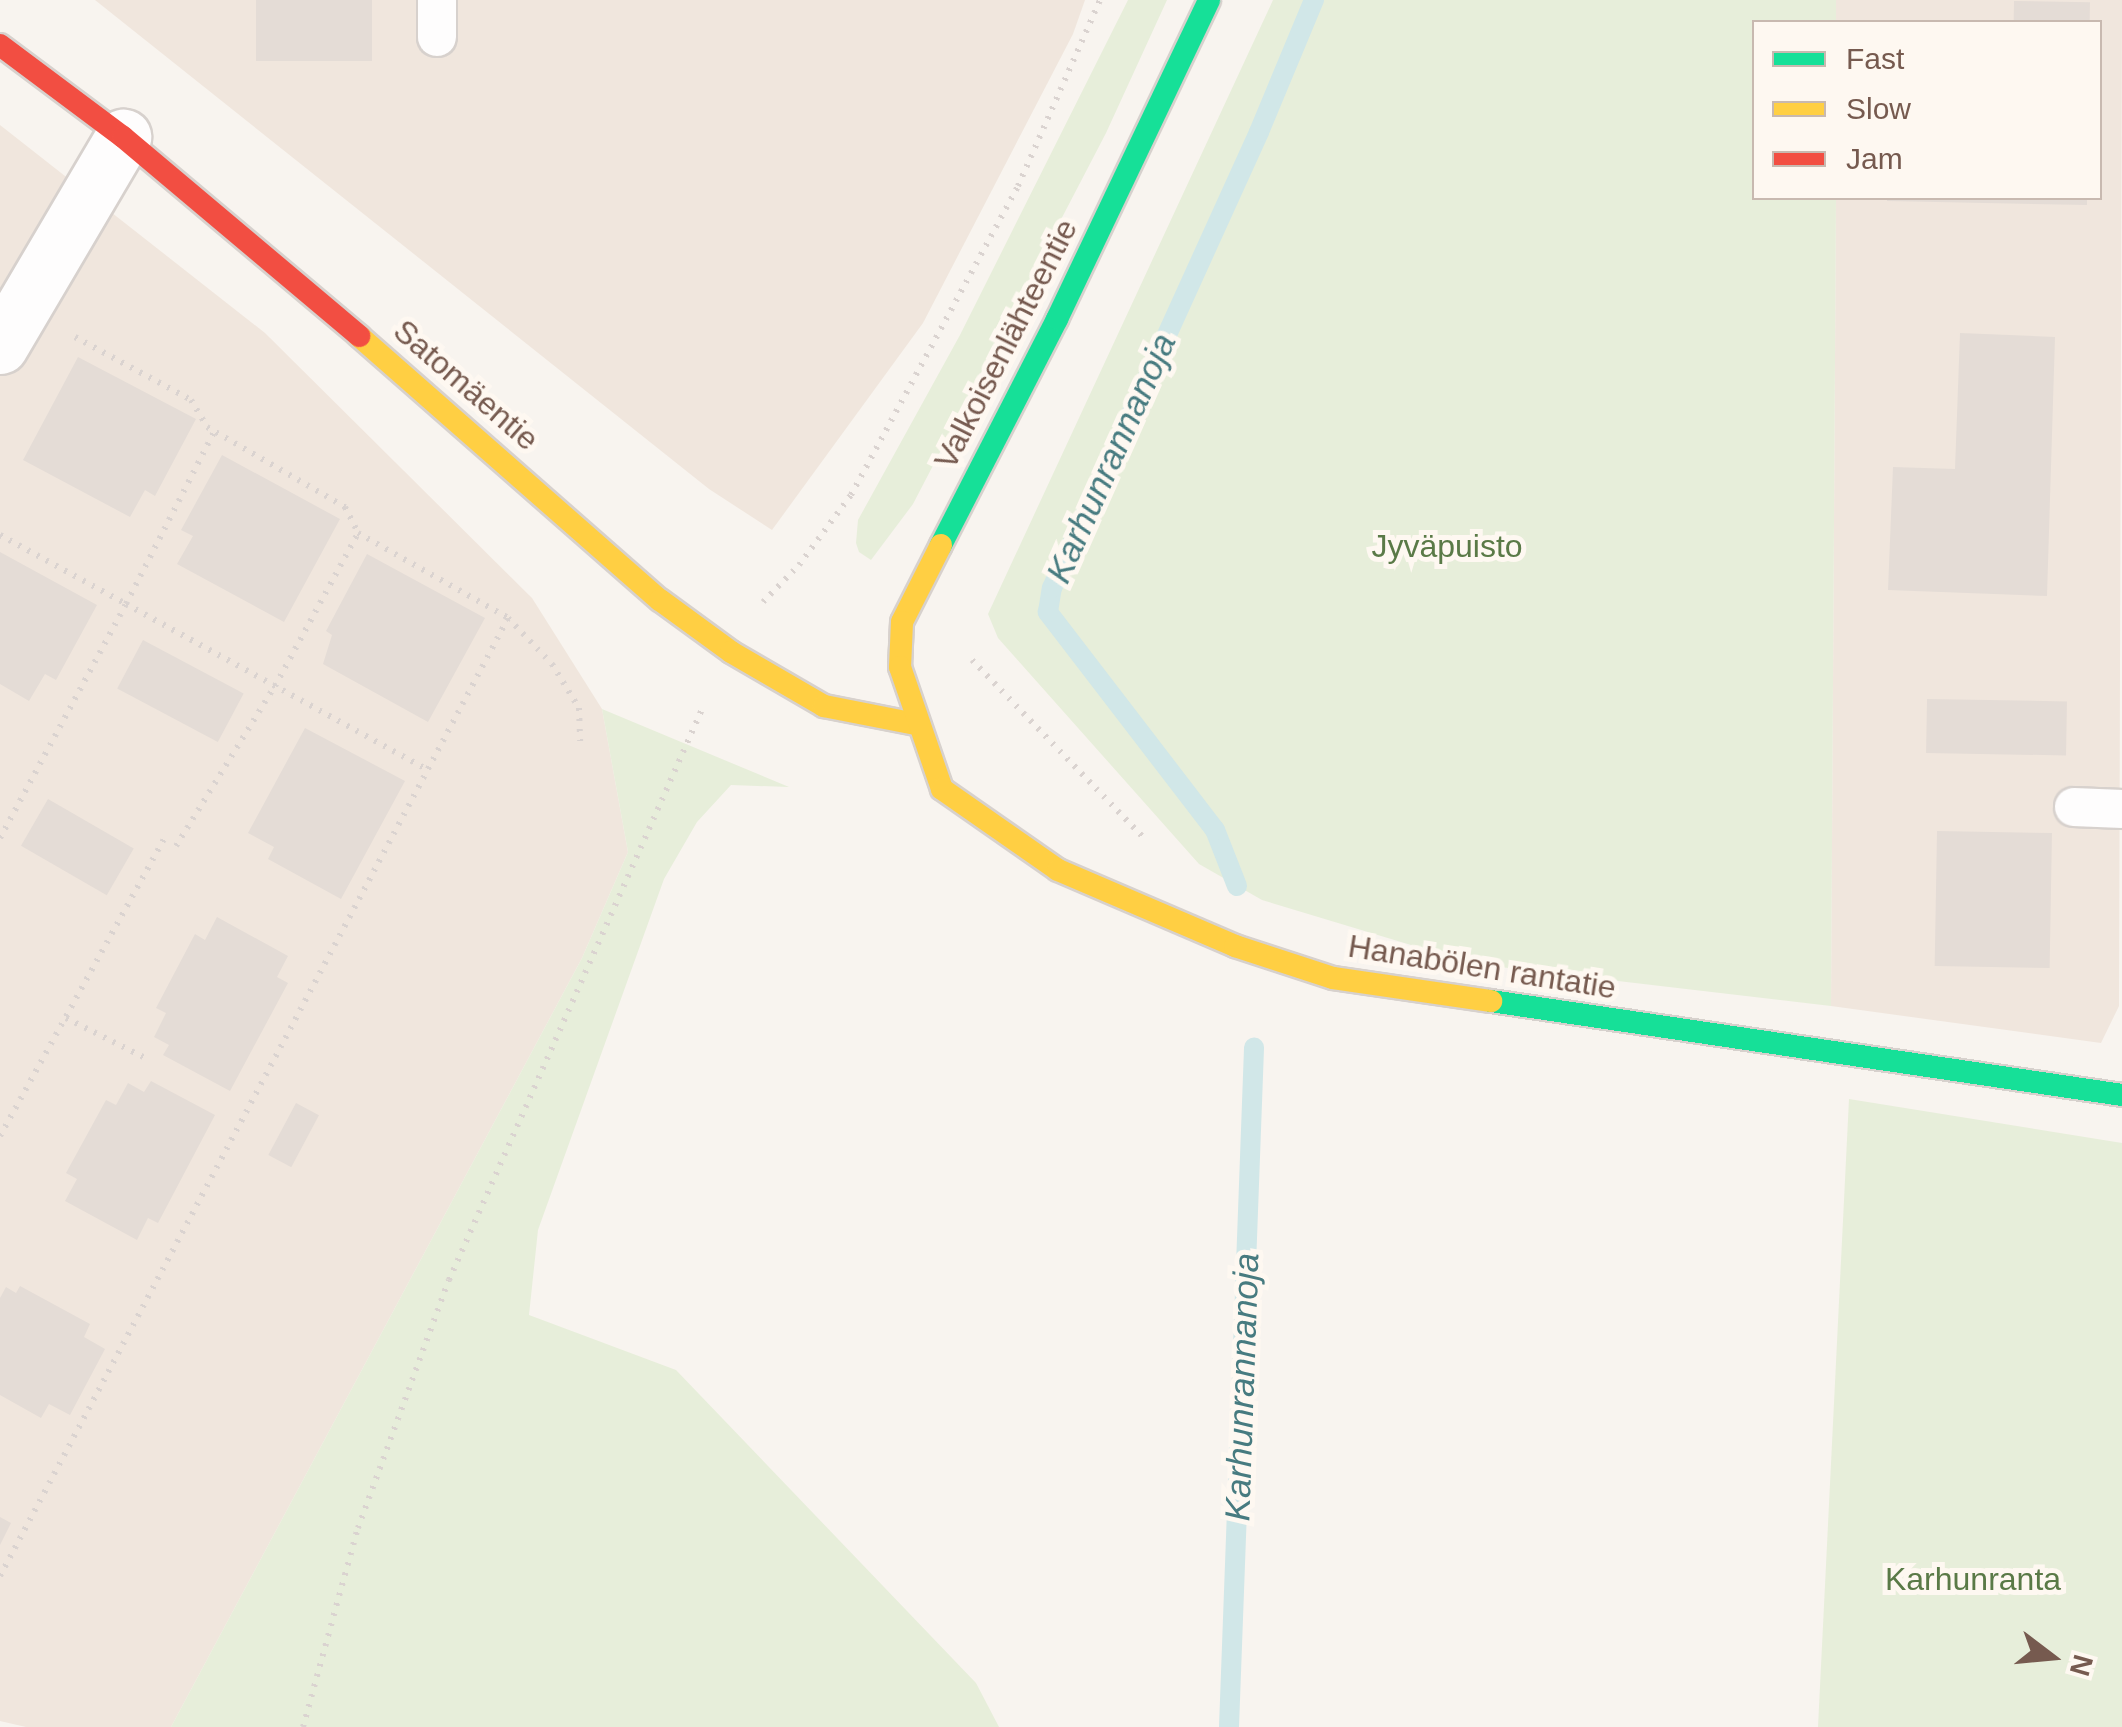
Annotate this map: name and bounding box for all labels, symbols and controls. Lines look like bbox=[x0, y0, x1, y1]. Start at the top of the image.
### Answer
legend bbox=[1752, 20, 2102, 200]
text: Fast bbox=[1846, 42, 1904, 75]
text: Slow bbox=[1846, 92, 1911, 125]
text: Jam bbox=[1846, 142, 1903, 175]
street label: Valkoisenlähteentie bbox=[926, 213, 1086, 475]
street label: Satomäentie bbox=[386, 312, 546, 458]
water label: Karhunrannanoja bbox=[1037, 327, 1185, 589]
park label: Jyväpuisto bbox=[1371, 527, 1523, 565]
street label: Hanabölen rantatie bbox=[1345, 927, 1619, 1007]
water label: Karhunrannanoja bbox=[1216, 1252, 1268, 1522]
park label: Karhunranta bbox=[1885, 1560, 2061, 1598]
north arrow bbox=[2002, 1607, 2102, 1707]
text: N bbox=[2064, 1651, 2099, 1679]

